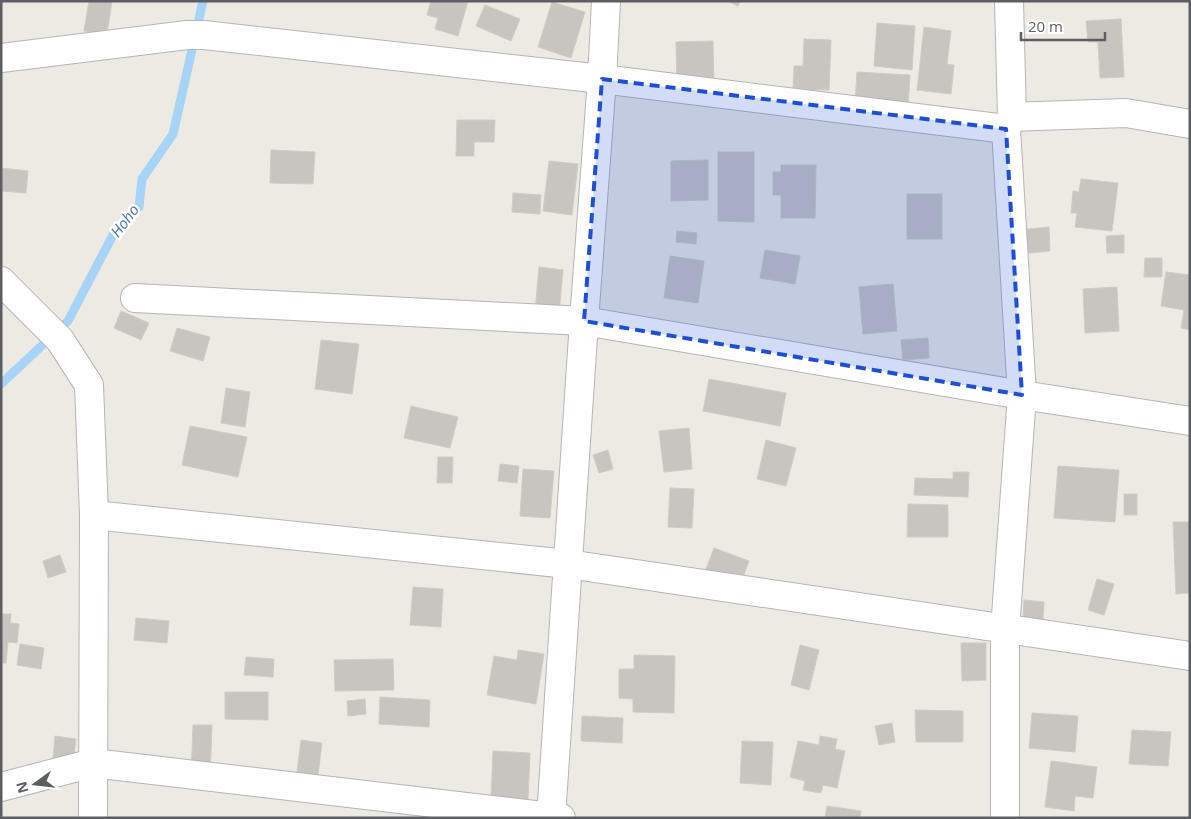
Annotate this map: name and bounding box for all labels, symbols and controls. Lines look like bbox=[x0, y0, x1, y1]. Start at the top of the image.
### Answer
scale bar bbox=[1021, 10, 1105, 42]
text: 20 m bbox=[1028, 16, 1063, 36]
water label: Hoho bbox=[105, 200, 143, 241]
north arrow bbox=[10, 759, 60, 809]
text: N bbox=[11, 780, 33, 795]

